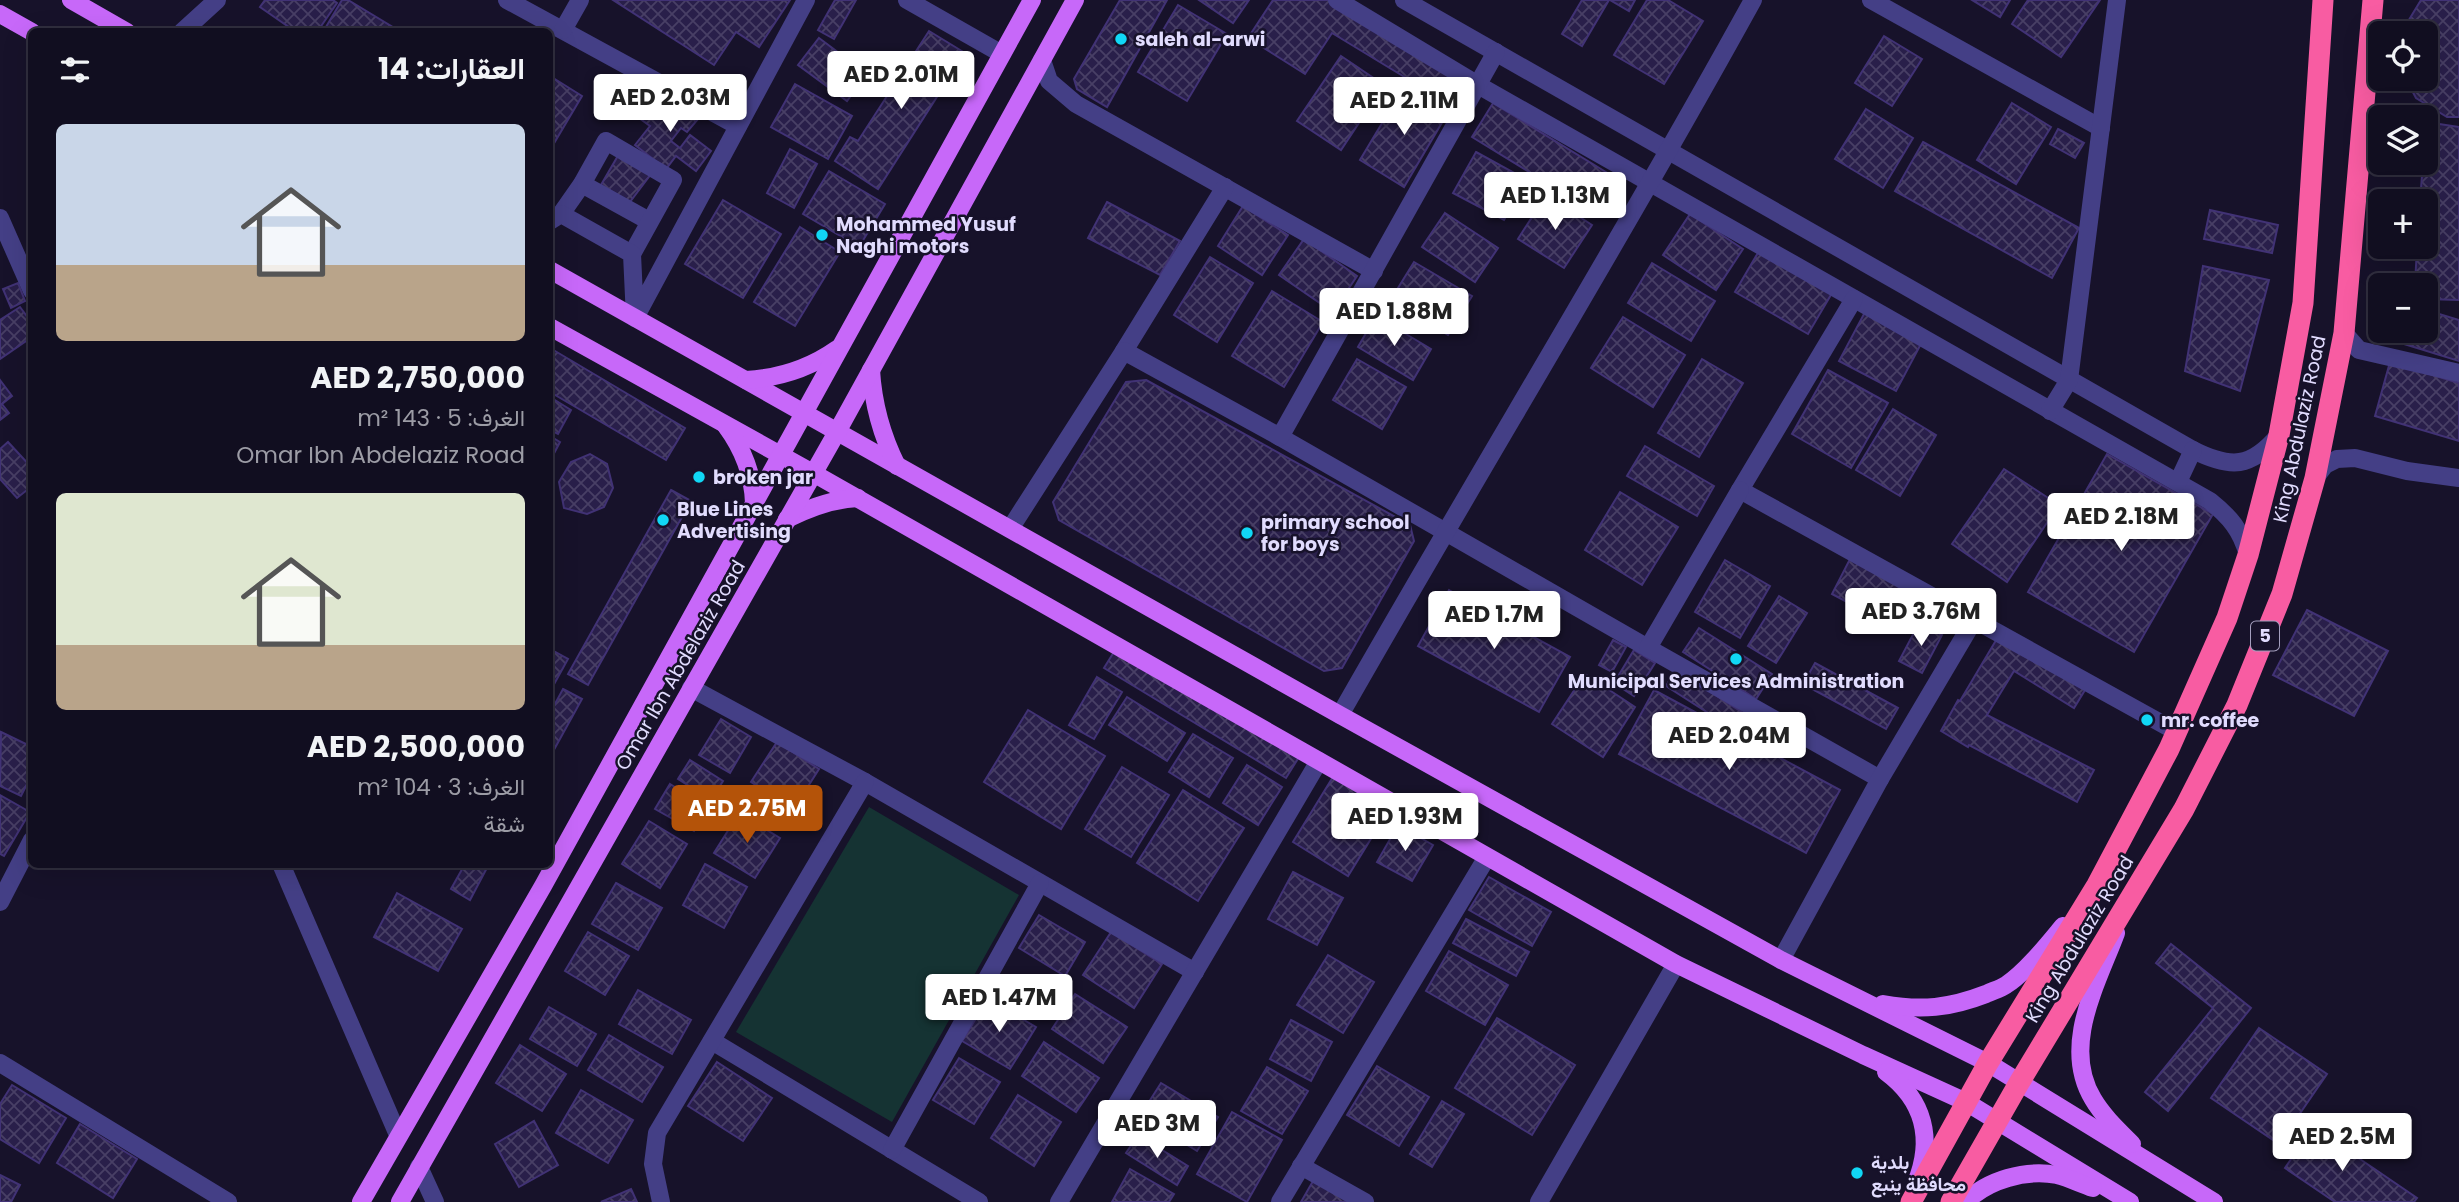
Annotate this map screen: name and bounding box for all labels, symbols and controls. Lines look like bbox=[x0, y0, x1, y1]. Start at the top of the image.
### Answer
map controls bbox=[2368, 21, 2438, 343]
button: locate bbox=[2368, 21, 2438, 91]
place label: saleh al-arwi bbox=[1135, 26, 1265, 53]
marker: saleh al-arwi bbox=[1113, 31, 1129, 47]
text: العقارات: 14 bbox=[378, 47, 525, 90]
icon: filters bbox=[56, 51, 94, 89]
pin: AED 2.01M bbox=[821, 52, 981, 111]
text: AED 2.01M bbox=[843, 58, 959, 90]
pin: AED 2.03M bbox=[590, 74, 750, 134]
pin: AED 2.11M bbox=[1324, 78, 1484, 137]
text: AED 2.03M bbox=[610, 81, 730, 113]
text: AED 2.11M bbox=[1349, 84, 1459, 116]
button: layers bbox=[2368, 105, 2438, 175]
icon: home bbox=[228, 169, 354, 295]
pin: AED 1.13M bbox=[1475, 173, 1635, 232]
text: AED 1.13M bbox=[1500, 179, 1610, 211]
button: + bbox=[2368, 189, 2438, 259]
place label: Mohammed Yusuf Naghi motors bbox=[836, 211, 1016, 260]
marker: Mohammed Yusuf Naghi motors bbox=[814, 227, 830, 243]
button: − bbox=[2368, 273, 2438, 343]
pin: AED 1.88M bbox=[1314, 288, 1474, 348]
text: AED 1.88M bbox=[1335, 295, 1453, 327]
street label: King Abdulaziz Road bbox=[2266, 333, 2333, 525]
text: AED 2,750,000 bbox=[310, 356, 525, 399]
text: الغرف: 5 · 143 m² bbox=[357, 402, 525, 434]
text: Omar Ibn Abdelaziz Road bbox=[236, 439, 525, 471]
place label: broken jar bbox=[713, 464, 813, 491]
marker: broken jar bbox=[691, 469, 707, 485]
pin: AED 2.18M bbox=[2041, 494, 2201, 553]
place label: Blue Lines Advertising bbox=[677, 496, 791, 545]
text: AED 2.18M bbox=[2063, 500, 2179, 532]
place label: primary school for boys bbox=[1261, 509, 1410, 558]
marker: Blue Lines Advertising bbox=[655, 512, 671, 528]
marker: primary school for boys bbox=[1239, 525, 1255, 541]
icon: home bbox=[228, 539, 354, 665]
street label: Omar Ibn Abdelaziz Road bbox=[609, 555, 752, 775]
pin: AED 3.76M bbox=[1841, 588, 2001, 648]
pin: AED 1.7M bbox=[1422, 592, 1566, 651]
text: AED 3.76M bbox=[1861, 595, 1981, 627]
text: AED 1.7M bbox=[1444, 598, 1544, 630]
road number: 5 bbox=[2251, 622, 2279, 650]
marker: Municipal Services Administration bbox=[1728, 651, 1744, 667]
place label: Municipal Services Administration bbox=[1568, 668, 1904, 695]
place label: mr. coffee bbox=[2161, 707, 2260, 734]
pin: AED 2.04M bbox=[1649, 712, 1809, 772]
marker: mr. coffee bbox=[2139, 712, 2155, 728]
text: AED 2.04M bbox=[1668, 719, 1790, 751]
text: AED 2,500,000 bbox=[307, 725, 525, 768]
text: الغرف: 3 · 104 m² bbox=[357, 771, 525, 803]
pin: AED 2.75M bbox=[667, 786, 827, 845]
text: AED 2.75M bbox=[688, 792, 806, 824]
pin: AED 1.93M bbox=[1325, 794, 1485, 853]
text: AED 1.93M bbox=[1347, 800, 1463, 832]
text: شقة bbox=[483, 808, 525, 840]
street label: King Abdulaziz Road bbox=[2019, 851, 2140, 1028]
pin: AED 1.47M bbox=[919, 974, 1079, 1034]
text: AED 1.47M bbox=[941, 981, 1057, 1013]
pin: AED 3M bbox=[1100, 1100, 1214, 1160]
text: AED 3M bbox=[1114, 1107, 1200, 1139]
pin: AED 2.5M bbox=[2270, 1114, 2414, 1173]
text: AED 2.5M bbox=[2289, 1120, 2395, 1152]
place label: بلدية محافظة ينبع bbox=[1871, 1149, 1966, 1198]
marker: بلدية محافظة ينبع bbox=[1849, 1165, 1865, 1181]

